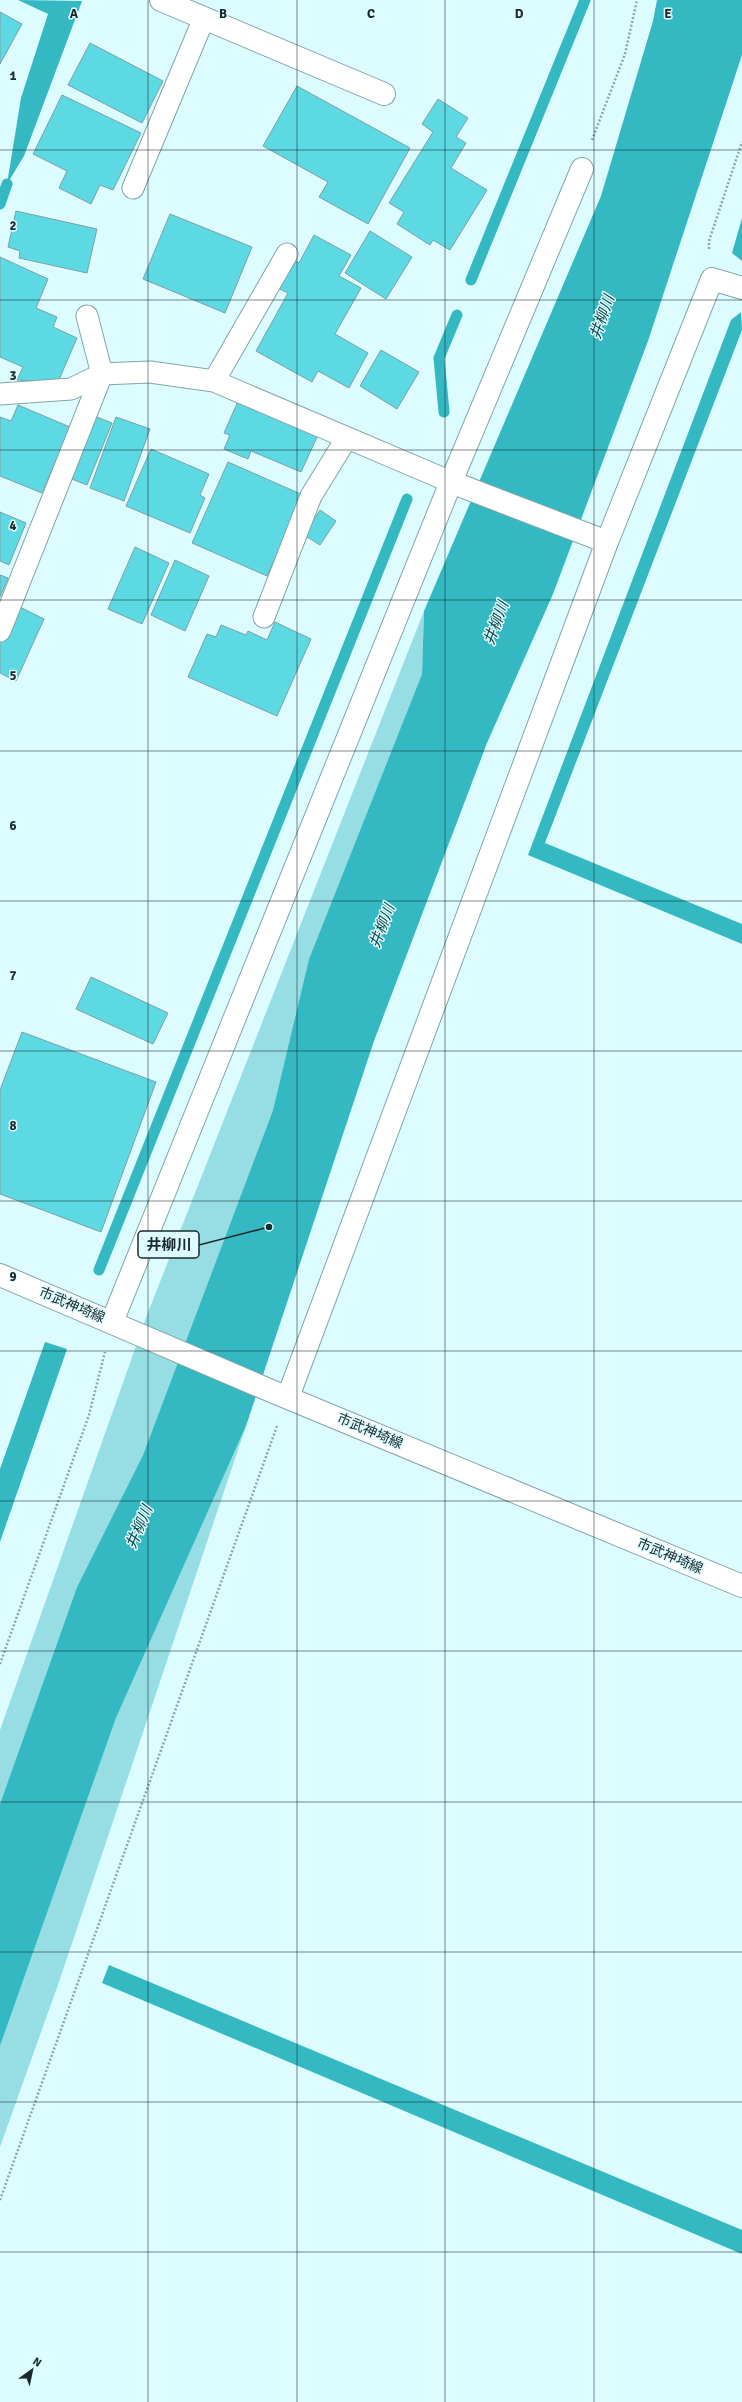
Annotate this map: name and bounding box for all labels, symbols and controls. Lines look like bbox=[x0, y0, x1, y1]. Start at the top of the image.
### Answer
text: A bbox=[70, 6, 79, 22]
text: B bbox=[219, 6, 227, 22]
text: C bbox=[367, 6, 375, 22]
text: D bbox=[515, 6, 524, 22]
text: E bbox=[664, 6, 672, 22]
text: 1 bbox=[9, 68, 17, 84]
text: 2 bbox=[9, 218, 17, 234]
water label: 井柳川 bbox=[586, 291, 618, 341]
text: 3 bbox=[9, 368, 17, 384]
text: 4 bbox=[9, 518, 17, 534]
water label: 井柳川 bbox=[480, 597, 513, 647]
text: 5 bbox=[9, 668, 17, 684]
text: 6 bbox=[9, 818, 17, 834]
water label: 井柳川 bbox=[366, 900, 399, 950]
text: 7 bbox=[9, 968, 17, 984]
text: 8 bbox=[9, 1118, 17, 1134]
callout: 井柳川 bbox=[138, 1231, 199, 1258]
text: 井柳川 bbox=[146, 1236, 192, 1254]
text: 9 bbox=[9, 1269, 17, 1285]
street label: 市武神埼線 bbox=[36, 1284, 108, 1326]
street label: 市武神埼線 bbox=[334, 1410, 406, 1452]
water label: 井柳川 bbox=[122, 1501, 157, 1551]
street label: 市武神埼線 bbox=[634, 1535, 706, 1577]
north arrow bbox=[12, 2350, 52, 2390]
text: N bbox=[30, 2354, 44, 2370]

